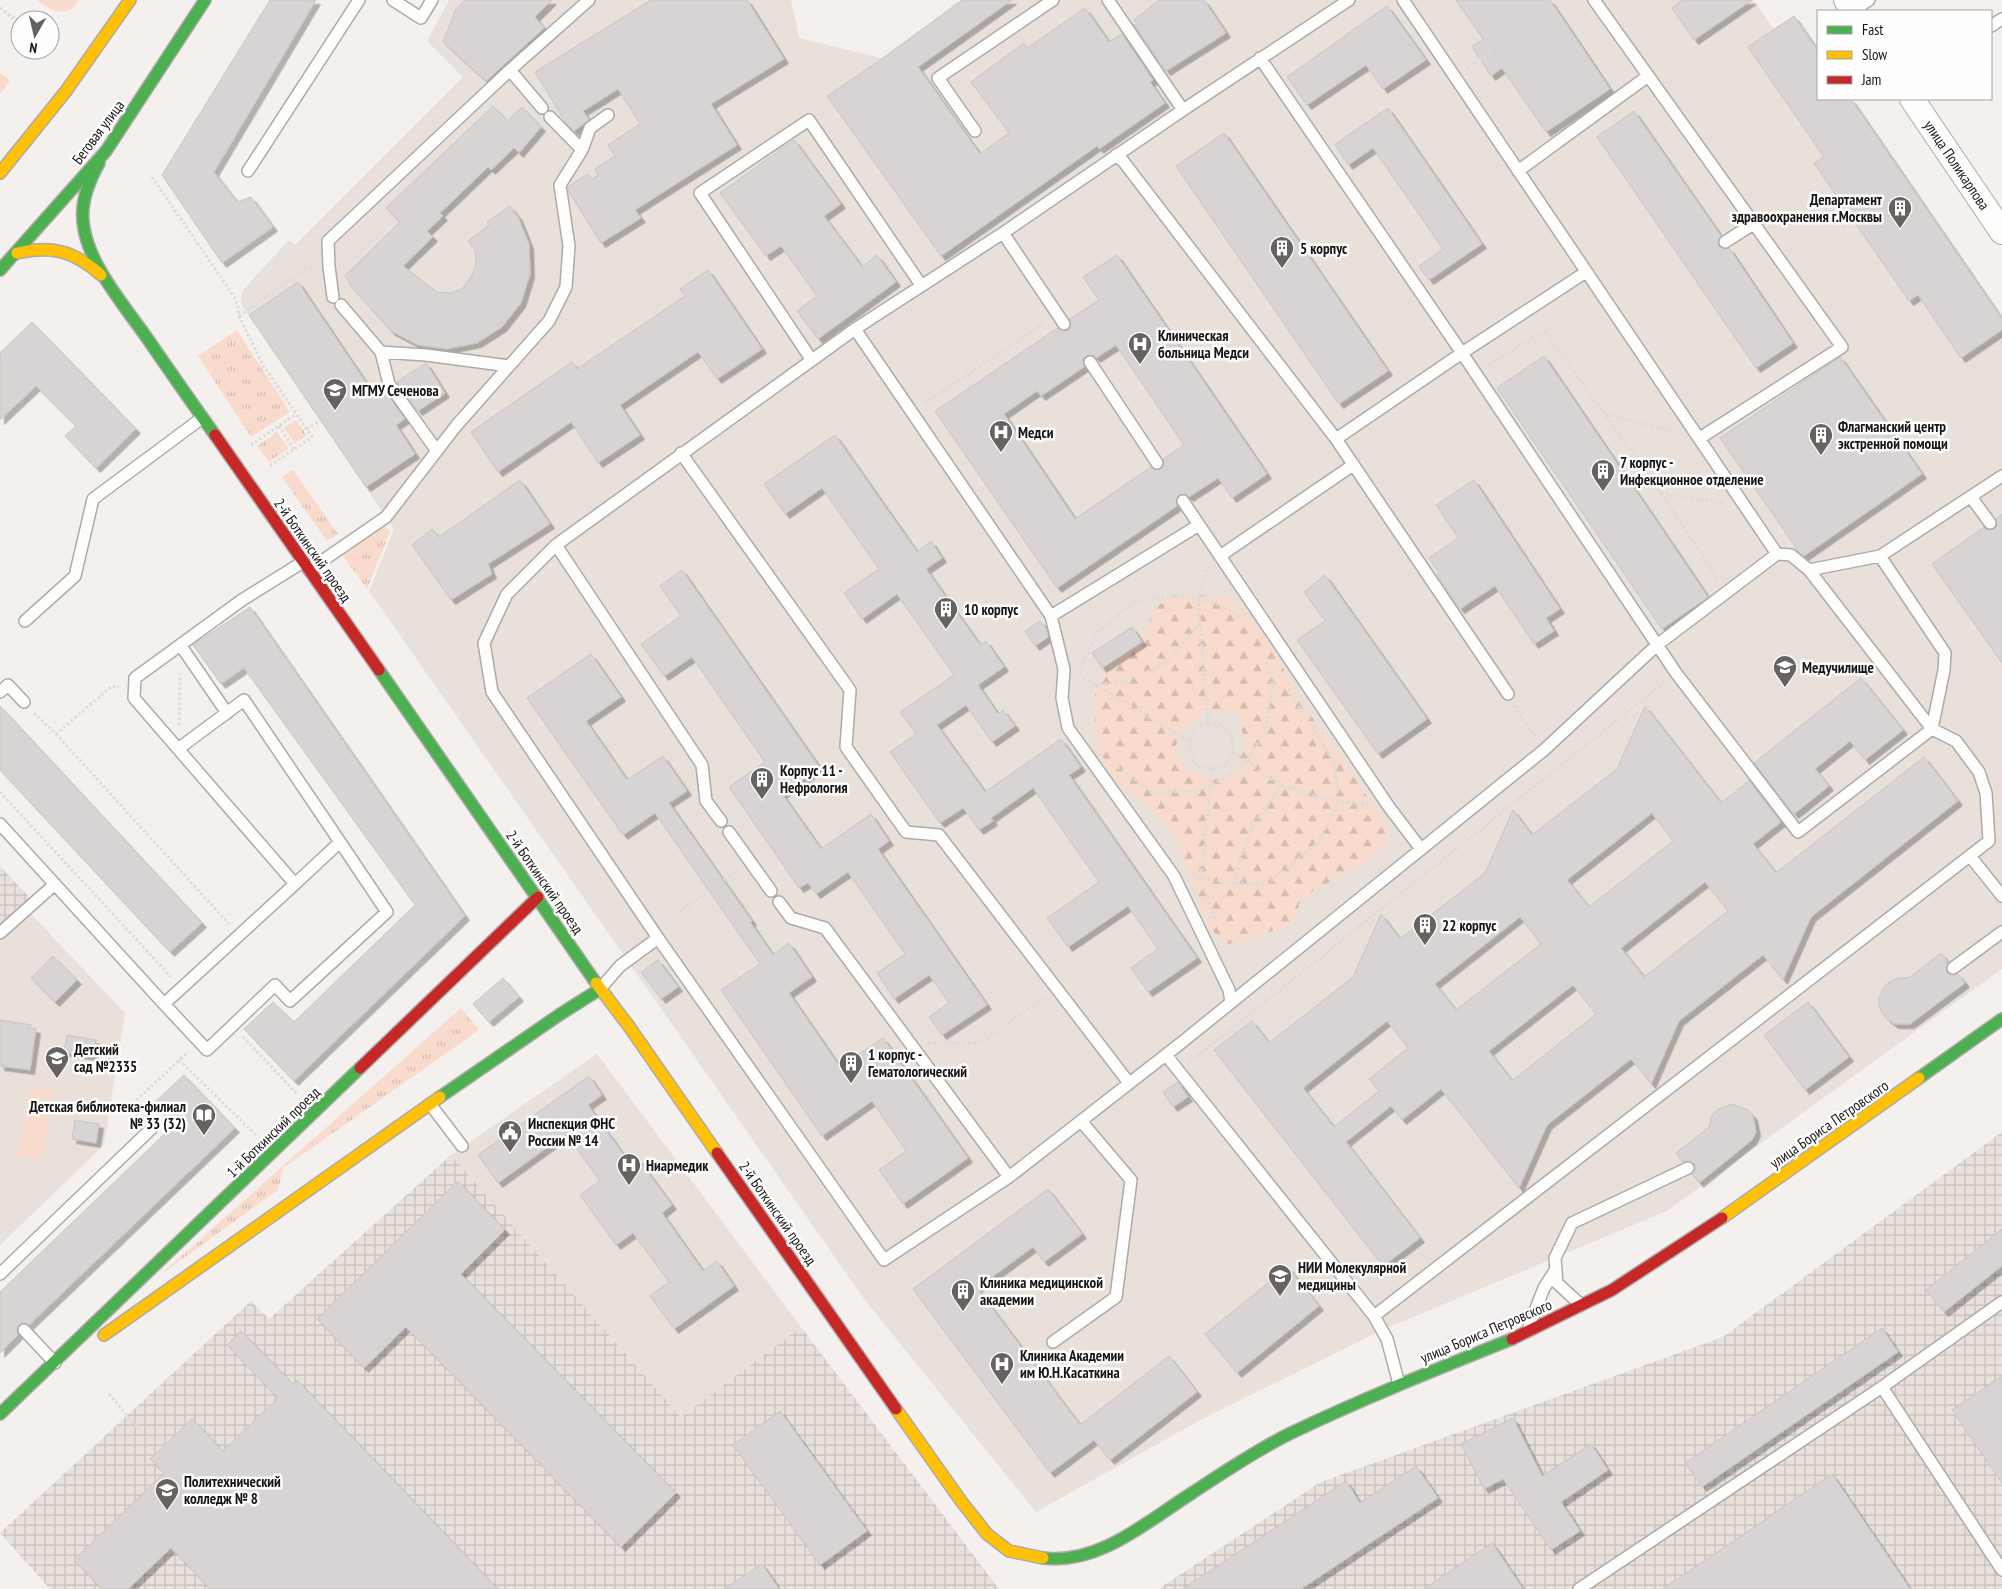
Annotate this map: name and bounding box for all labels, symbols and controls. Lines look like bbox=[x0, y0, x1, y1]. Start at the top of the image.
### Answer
north arrow bbox=[10, 10, 60, 60]
legend bbox=[1817, 10, 1992, 100]
text: Fast bbox=[1862, 20, 1883, 39]
text: N bbox=[28, 38, 38, 57]
text: Slow bbox=[1862, 45, 1887, 64]
text: Jam bbox=[1861, 70, 1881, 89]
street label: Беговая улица bbox=[68, 96, 128, 168]
street label: улица Поликарпова bbox=[1920, 116, 1994, 214]
place label: Департамент здравоохранения г.Москвы bbox=[1732, 190, 1883, 226]
building icon: Департамент здравоохранения г.Москвы bbox=[1887, 195, 1913, 229]
building icon: 5 корпус bbox=[1269, 235, 1295, 269]
place label: 5 корпус bbox=[1300, 239, 1348, 258]
place label: Клиническая больница Медси bbox=[1158, 326, 1249, 362]
hospital icon: Клиническая больница Медси bbox=[1127, 331, 1153, 365]
school or university icon: МГМУ Сеченова bbox=[322, 377, 348, 411]
place label: МГМУ Сеченова bbox=[352, 381, 439, 400]
place label: Флагманский центр экстренной помощи bbox=[1838, 417, 1948, 453]
hospital icon: Медси bbox=[988, 419, 1014, 453]
building icon: Флагманский центр экстренной помощи bbox=[1808, 422, 1834, 456]
place label: Медси bbox=[1018, 423, 1054, 442]
place label: 7 корпус - Инфекционное отделение bbox=[1620, 453, 1764, 489]
building icon: 7 корпус - Инфекционное отделение bbox=[1590, 458, 1616, 492]
street label: 2-й Боткинский проезд bbox=[270, 494, 356, 606]
building icon: 10 корпус bbox=[933, 596, 959, 630]
place label: 10 корпус bbox=[964, 600, 1019, 619]
school or university icon: Медучилище bbox=[1772, 654, 1798, 688]
place label: Медучилище bbox=[1802, 658, 1874, 677]
place label: Корпус 11 - Нефрология bbox=[780, 761, 847, 797]
building icon: Корпус 11 - Нефрология bbox=[749, 766, 775, 800]
street label: 2-й Боткинский проезд bbox=[502, 826, 588, 938]
building icon: 22 корпус bbox=[1412, 912, 1438, 946]
place label: 22 корпус bbox=[1442, 916, 1497, 935]
place label: Детский сад №2335 bbox=[74, 1040, 137, 1076]
school or university icon: Детский сад №2335 bbox=[44, 1045, 70, 1079]
place label: 1 корпус - Гематологический bbox=[868, 1045, 967, 1081]
building icon: 1 корпус - Гематологический bbox=[838, 1050, 864, 1084]
street label: улица Бориса Петровского bbox=[1766, 1076, 1892, 1172]
street label: 1-й Боткинский проезд bbox=[222, 1082, 324, 1181]
place label: Детская библиотека-филиал № 33 (32) bbox=[29, 1097, 186, 1133]
library icon: Детская библиотека-филиал № 33 (32) bbox=[191, 1102, 217, 1136]
place label: Инспекция ФНС России № 14 bbox=[528, 1114, 615, 1150]
public building icon: Инспекция ФНС России № 14 bbox=[497, 1119, 523, 1153]
hospital icon: Ниармедик bbox=[616, 1152, 642, 1186]
place label: Ниармедик bbox=[646, 1156, 709, 1175]
street label: 2-й Боткинский проезд bbox=[735, 1157, 821, 1269]
place label: НИИ Молекулярной медицины bbox=[1298, 1258, 1407, 1294]
school or university icon: НИИ Молекулярной медицины bbox=[1267, 1263, 1293, 1297]
place label: Клиника медицинской академии bbox=[980, 1273, 1103, 1309]
building icon: Клиника медицинской академии bbox=[950, 1278, 976, 1312]
street label: улица Бориса Петровского bbox=[1417, 1295, 1555, 1367]
place label: Клиника Академии им Ю.Н.Касаткина bbox=[1020, 1346, 1124, 1382]
hospital icon: Клиника Академии им Ю.Н.Касаткина bbox=[989, 1351, 1015, 1385]
place label: Политехнический колледж № 8 bbox=[184, 1472, 281, 1508]
school or university icon: Политехнический колледж № 8 bbox=[154, 1477, 180, 1511]

